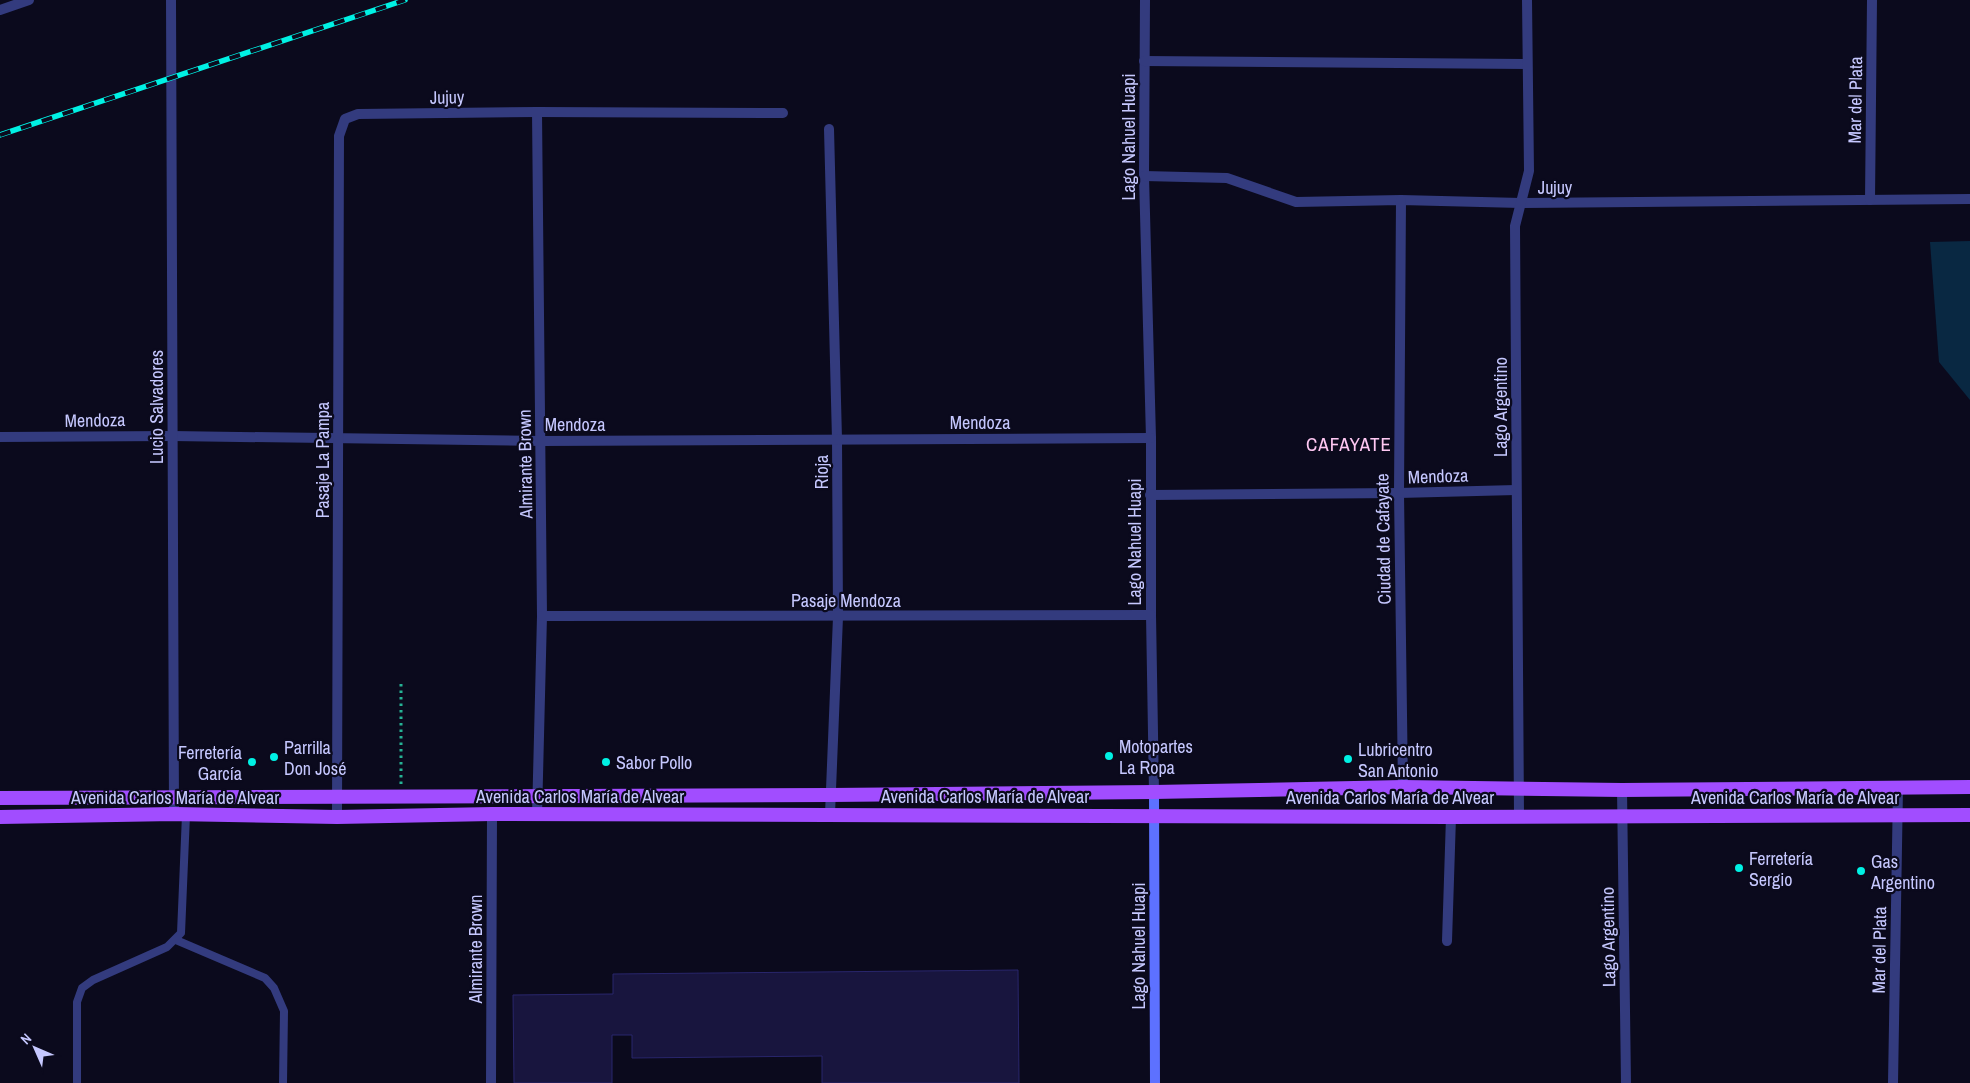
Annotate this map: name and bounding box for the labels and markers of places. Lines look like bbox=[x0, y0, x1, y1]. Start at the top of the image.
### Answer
place label: Motopartes La Ropa bbox=[1119, 734, 1193, 780]
place label: Parrilla Don José bbox=[284, 735, 346, 781]
place label: Lubricentro San Antonio bbox=[1358, 737, 1438, 783]
place label: Ferretería García bbox=[178, 740, 242, 786]
place label: Sabor Pollo bbox=[616, 750, 692, 775]
marker: Motopartes La Ropa bbox=[1103, 750, 1115, 762]
marker: Parrilla Don José bbox=[268, 751, 280, 763]
marker: Lubricentro San Antonio bbox=[1342, 753, 1354, 765]
marker: Ferretería García bbox=[246, 756, 258, 768]
marker: Sabor Pollo bbox=[600, 756, 612, 768]
place label: Ferretería Sergio bbox=[1749, 846, 1813, 892]
place label: Gas Argentino bbox=[1870, 849, 1935, 895]
marker: Ferretería Sergio bbox=[1733, 862, 1745, 874]
marker: Gas Argentino bbox=[1855, 865, 1867, 877]

